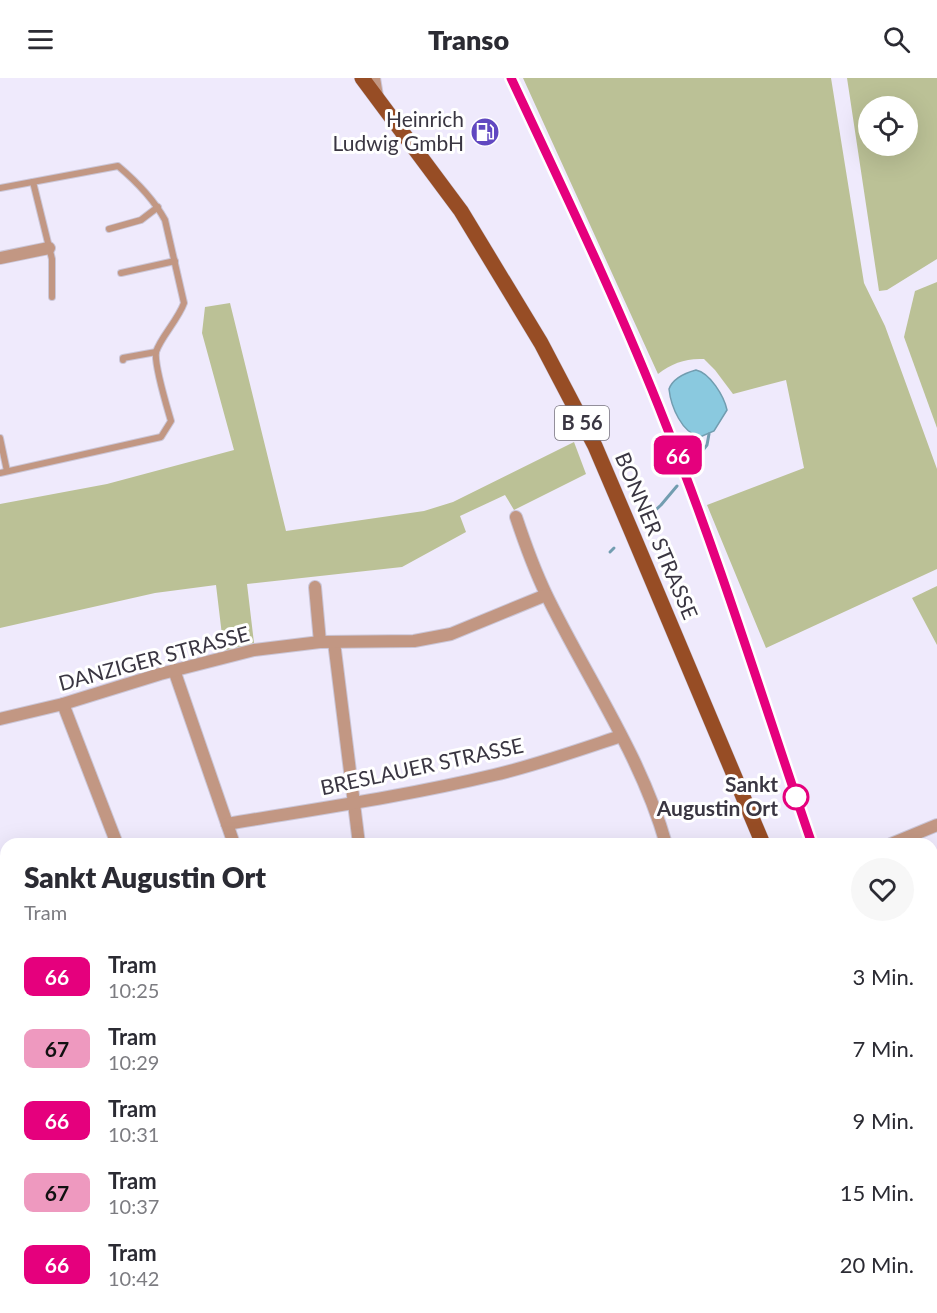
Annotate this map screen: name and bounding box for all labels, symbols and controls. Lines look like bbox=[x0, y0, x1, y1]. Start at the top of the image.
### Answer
icon: menu bbox=[24, 23, 57, 56]
text: Transo bbox=[428, 23, 509, 56]
icon: search bbox=[880, 23, 913, 56]
map controls bbox=[858, 96, 918, 156]
button: locate bbox=[858, 96, 918, 156]
place label: Heinrich Ludwig GmbH bbox=[333, 106, 464, 155]
fuel station icon: Heinrich Ludwig GmbH bbox=[469, 116, 501, 148]
road number: B 56 bbox=[555, 406, 609, 440]
line badge: 66 bbox=[651, 436, 705, 475]
text: 66 bbox=[666, 443, 690, 468]
street label: BONNER STRASSE bbox=[611, 448, 704, 623]
street label: DANZIGER STRASSE bbox=[56, 620, 252, 695]
street label: BRESLAUER STRASSE bbox=[318, 732, 526, 799]
place label: Sankt Augustin Ort bbox=[656, 771, 778, 820]
marker: Sankt Augustin Ort bbox=[783, 784, 809, 810]
button: heart bbox=[851, 858, 914, 921]
text: Sankt Augustin Ort bbox=[24, 860, 266, 894]
text: Tram bbox=[24, 900, 67, 924]
text: Tram bbox=[108, 951, 157, 978]
text: 3 Min. bbox=[853, 963, 914, 990]
text: 66 bbox=[45, 964, 69, 989]
text: 10:25 bbox=[108, 978, 159, 1002]
text: Tram bbox=[108, 1023, 157, 1050]
text: 7 Min. bbox=[853, 1035, 914, 1062]
text: 67 bbox=[45, 1036, 69, 1061]
text: 10:29 bbox=[108, 1050, 159, 1074]
text: Tram bbox=[108, 1095, 157, 1122]
text: 9 Min. bbox=[853, 1107, 914, 1134]
text: 66 bbox=[45, 1108, 69, 1133]
text: 10:31 bbox=[108, 1122, 159, 1146]
text: Tram bbox=[108, 1167, 157, 1194]
text: 15 Min. bbox=[840, 1179, 914, 1206]
text: 67 bbox=[45, 1180, 69, 1205]
text: 10:37 bbox=[108, 1194, 159, 1218]
text: Tram bbox=[108, 1239, 157, 1266]
text: 20 Min. bbox=[840, 1251, 914, 1278]
text: 66 bbox=[45, 1252, 69, 1277]
text: 10:42 bbox=[108, 1266, 159, 1290]

